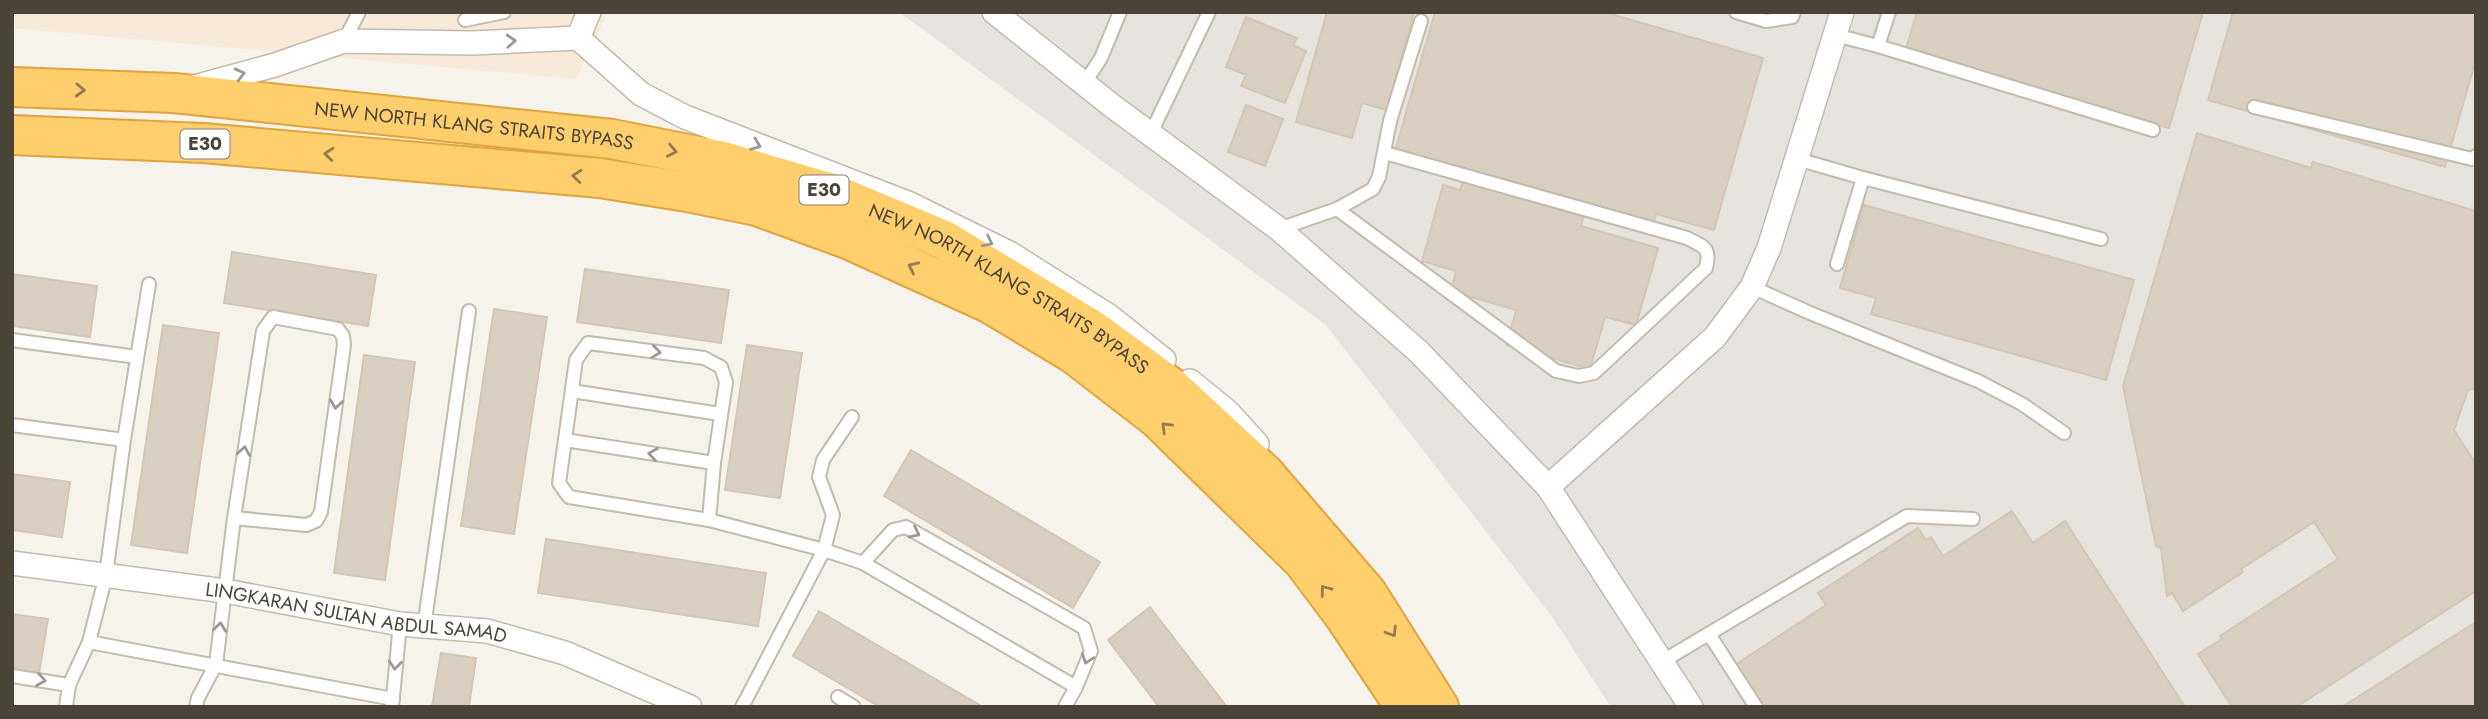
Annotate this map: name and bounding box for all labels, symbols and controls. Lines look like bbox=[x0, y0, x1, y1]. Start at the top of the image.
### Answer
one-way arrow bbox=[506, 34, 517, 49]
one-way arrow bbox=[234, 68, 246, 82]
one-way arrow bbox=[75, 82, 86, 97]
street label: NEW NORTH KLANG STRAITS BYPASS bbox=[313, 94, 636, 157]
road number: E30 bbox=[180, 130, 230, 159]
one-way arrow bbox=[749, 136, 761, 150]
one-way arrow bbox=[666, 142, 678, 157]
one-way arrow bbox=[323, 147, 334, 162]
one-way arrow bbox=[571, 169, 582, 184]
road number: E30 bbox=[800, 176, 848, 204]
street label: NEW NORTH KLANG STRAITS BYPASS bbox=[865, 196, 1155, 380]
one-way arrow bbox=[981, 234, 993, 248]
one-way arrow bbox=[908, 261, 920, 275]
one-way arrow bbox=[650, 344, 662, 359]
one-way arrow bbox=[328, 398, 343, 410]
one-way arrow bbox=[1162, 423, 1175, 436]
one-way arrow bbox=[236, 445, 251, 457]
one-way arrow bbox=[647, 447, 659, 462]
one-way arrow bbox=[908, 525, 920, 539]
street label: LINGKARAN SULTAN ABDUL SAMAD bbox=[204, 575, 510, 650]
one-way arrow bbox=[1320, 585, 1333, 598]
one-way arrow bbox=[213, 621, 228, 633]
one-way arrow bbox=[1383, 624, 1396, 637]
one-way arrow bbox=[1081, 653, 1095, 665]
one-way arrow bbox=[388, 660, 403, 671]
one-way arrow bbox=[35, 673, 47, 688]

